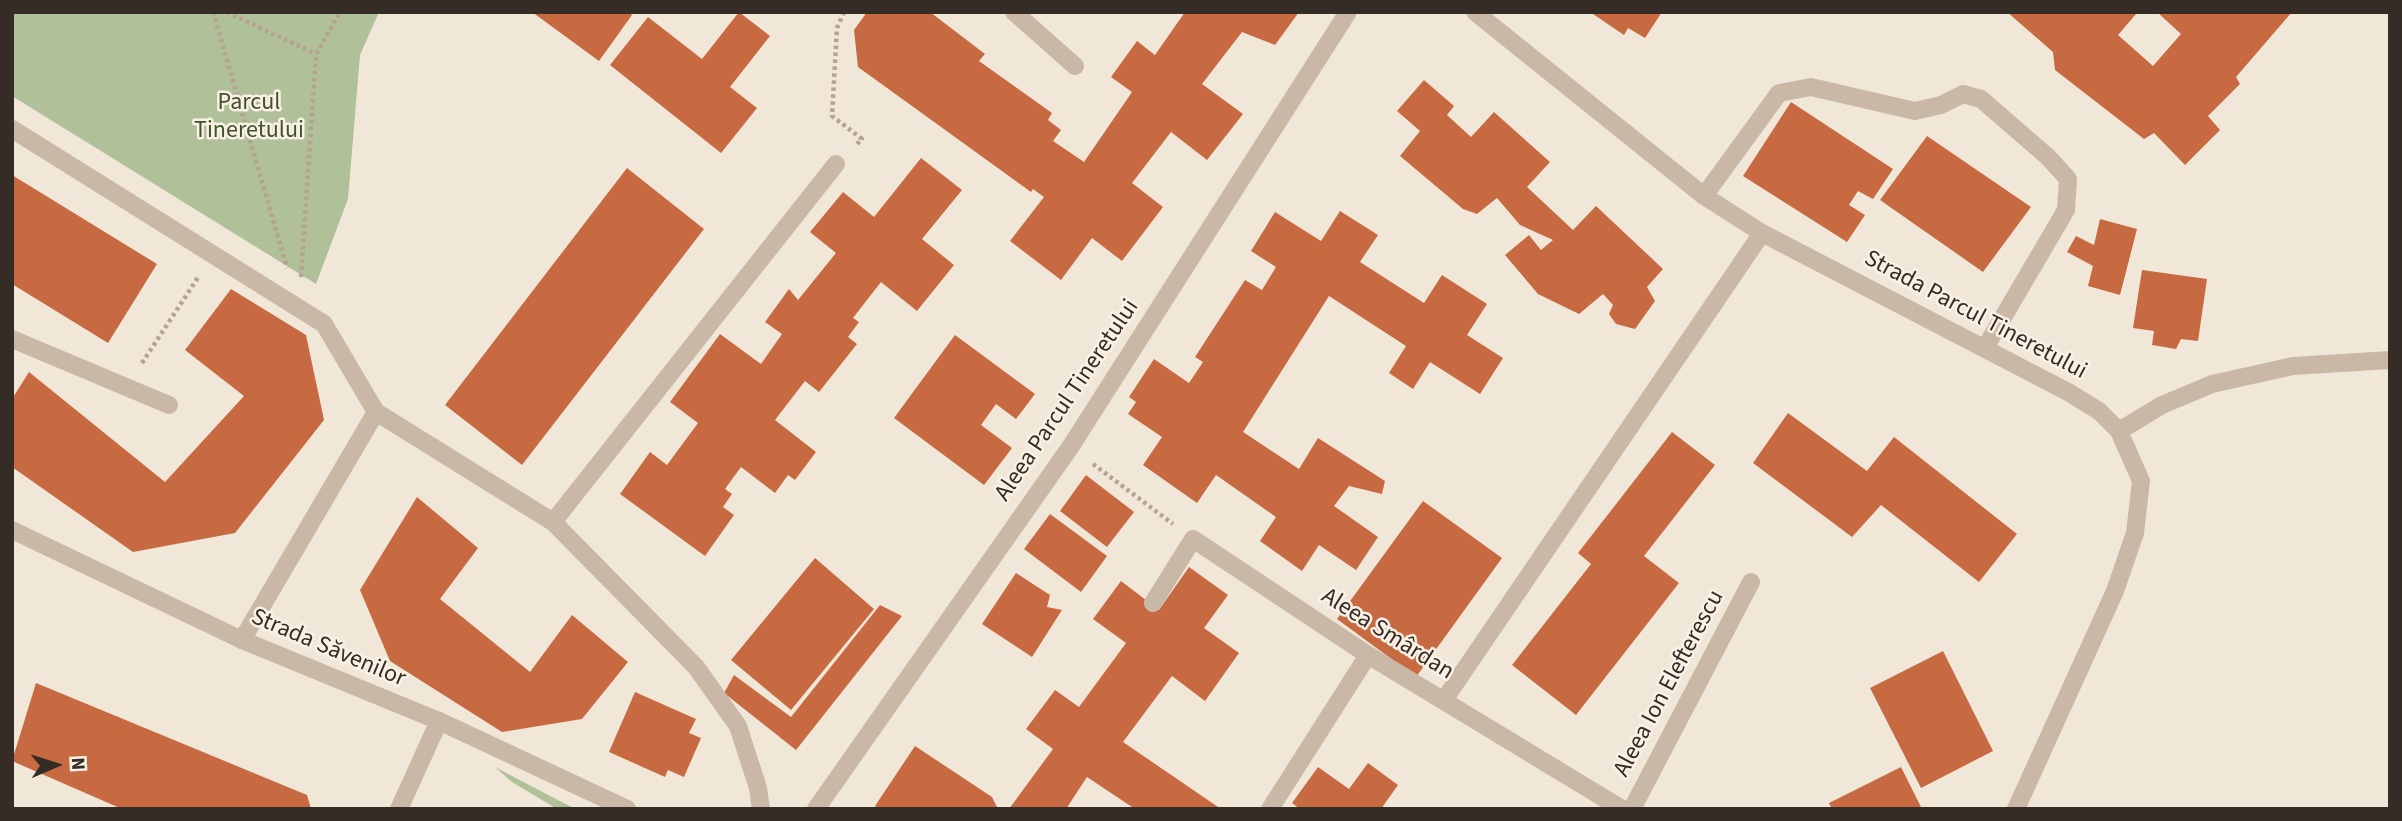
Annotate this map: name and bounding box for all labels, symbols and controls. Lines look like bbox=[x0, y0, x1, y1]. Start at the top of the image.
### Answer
park label: Parcul Tineretului bbox=[194, 90, 304, 146]
street label: Strada Parcul Tineretului bbox=[1859, 245, 2091, 387]
street label: Aleea Parcul Tineretului bbox=[990, 295, 1146, 507]
street label: Aleea Smârdan bbox=[1315, 583, 1459, 687]
street label: Aleea Ion Elefterescu bbox=[1609, 586, 1731, 782]
street label: Strada Săvenilor bbox=[246, 604, 410, 694]
north arrow bbox=[21, 730, 91, 800]
text: N bbox=[64, 757, 91, 771]

